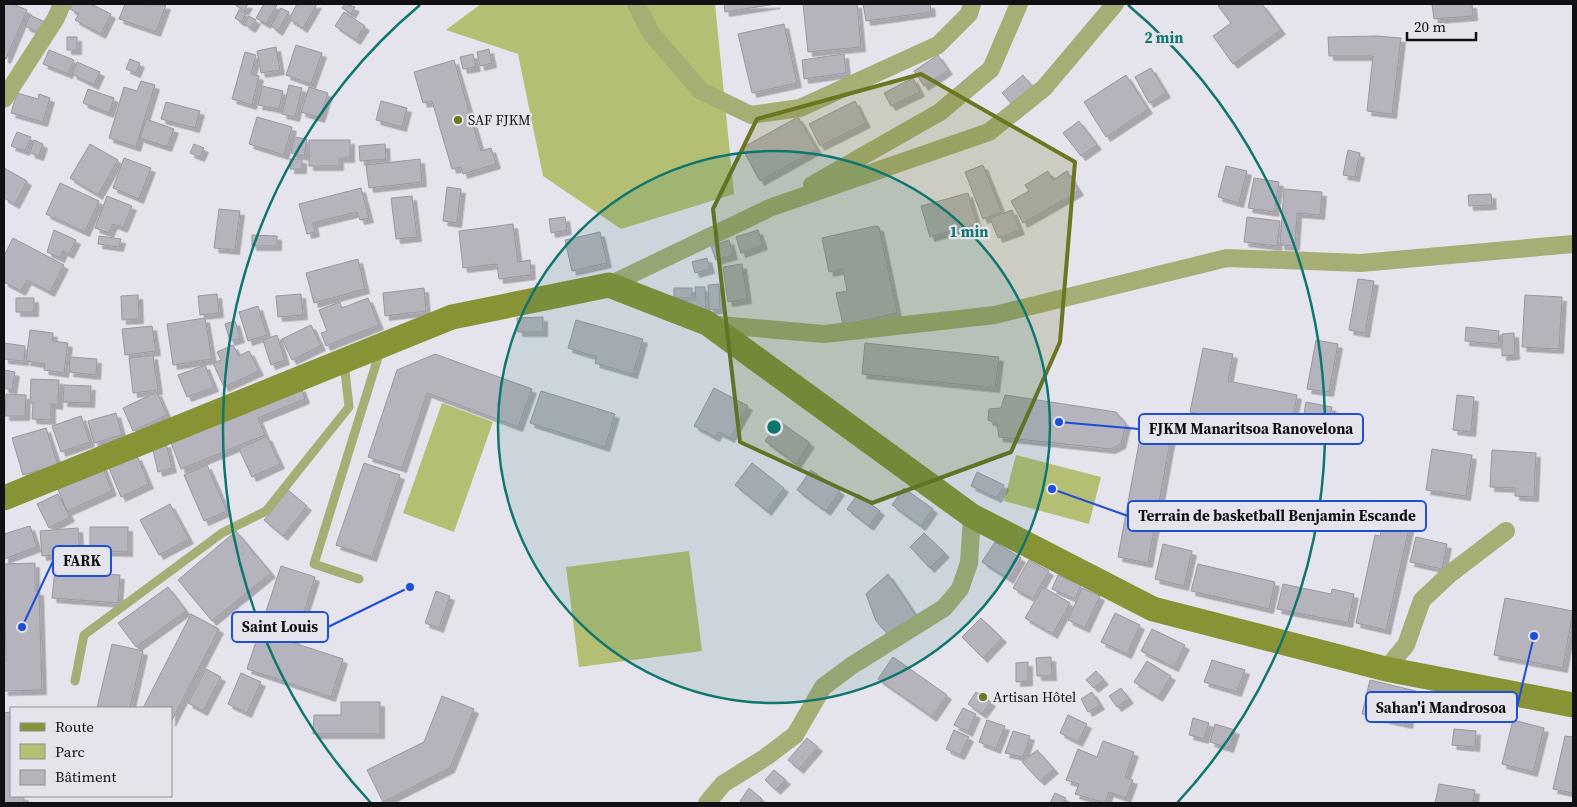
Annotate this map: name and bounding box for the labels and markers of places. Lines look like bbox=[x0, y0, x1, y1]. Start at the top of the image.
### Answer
place label: SAF FJKM bbox=[468, 110, 531, 130]
marker: SAF FJKM bbox=[452, 114, 464, 126]
callout: FJKM Manaritsoa Ranovelona bbox=[1139, 414, 1363, 444]
centre of rings bbox=[765, 418, 783, 436]
callout: Terrain de basketball Benjamin Escande bbox=[1128, 501, 1426, 531]
callout: FARK bbox=[53, 546, 111, 576]
callout: Saint Louis bbox=[232, 612, 328, 642]
place label: Artisan Hôtel bbox=[993, 687, 1076, 707]
marker: Artisan Hôtel bbox=[977, 691, 989, 703]
callout: Sahan'i Mandrosoa bbox=[1366, 692, 1517, 722]

